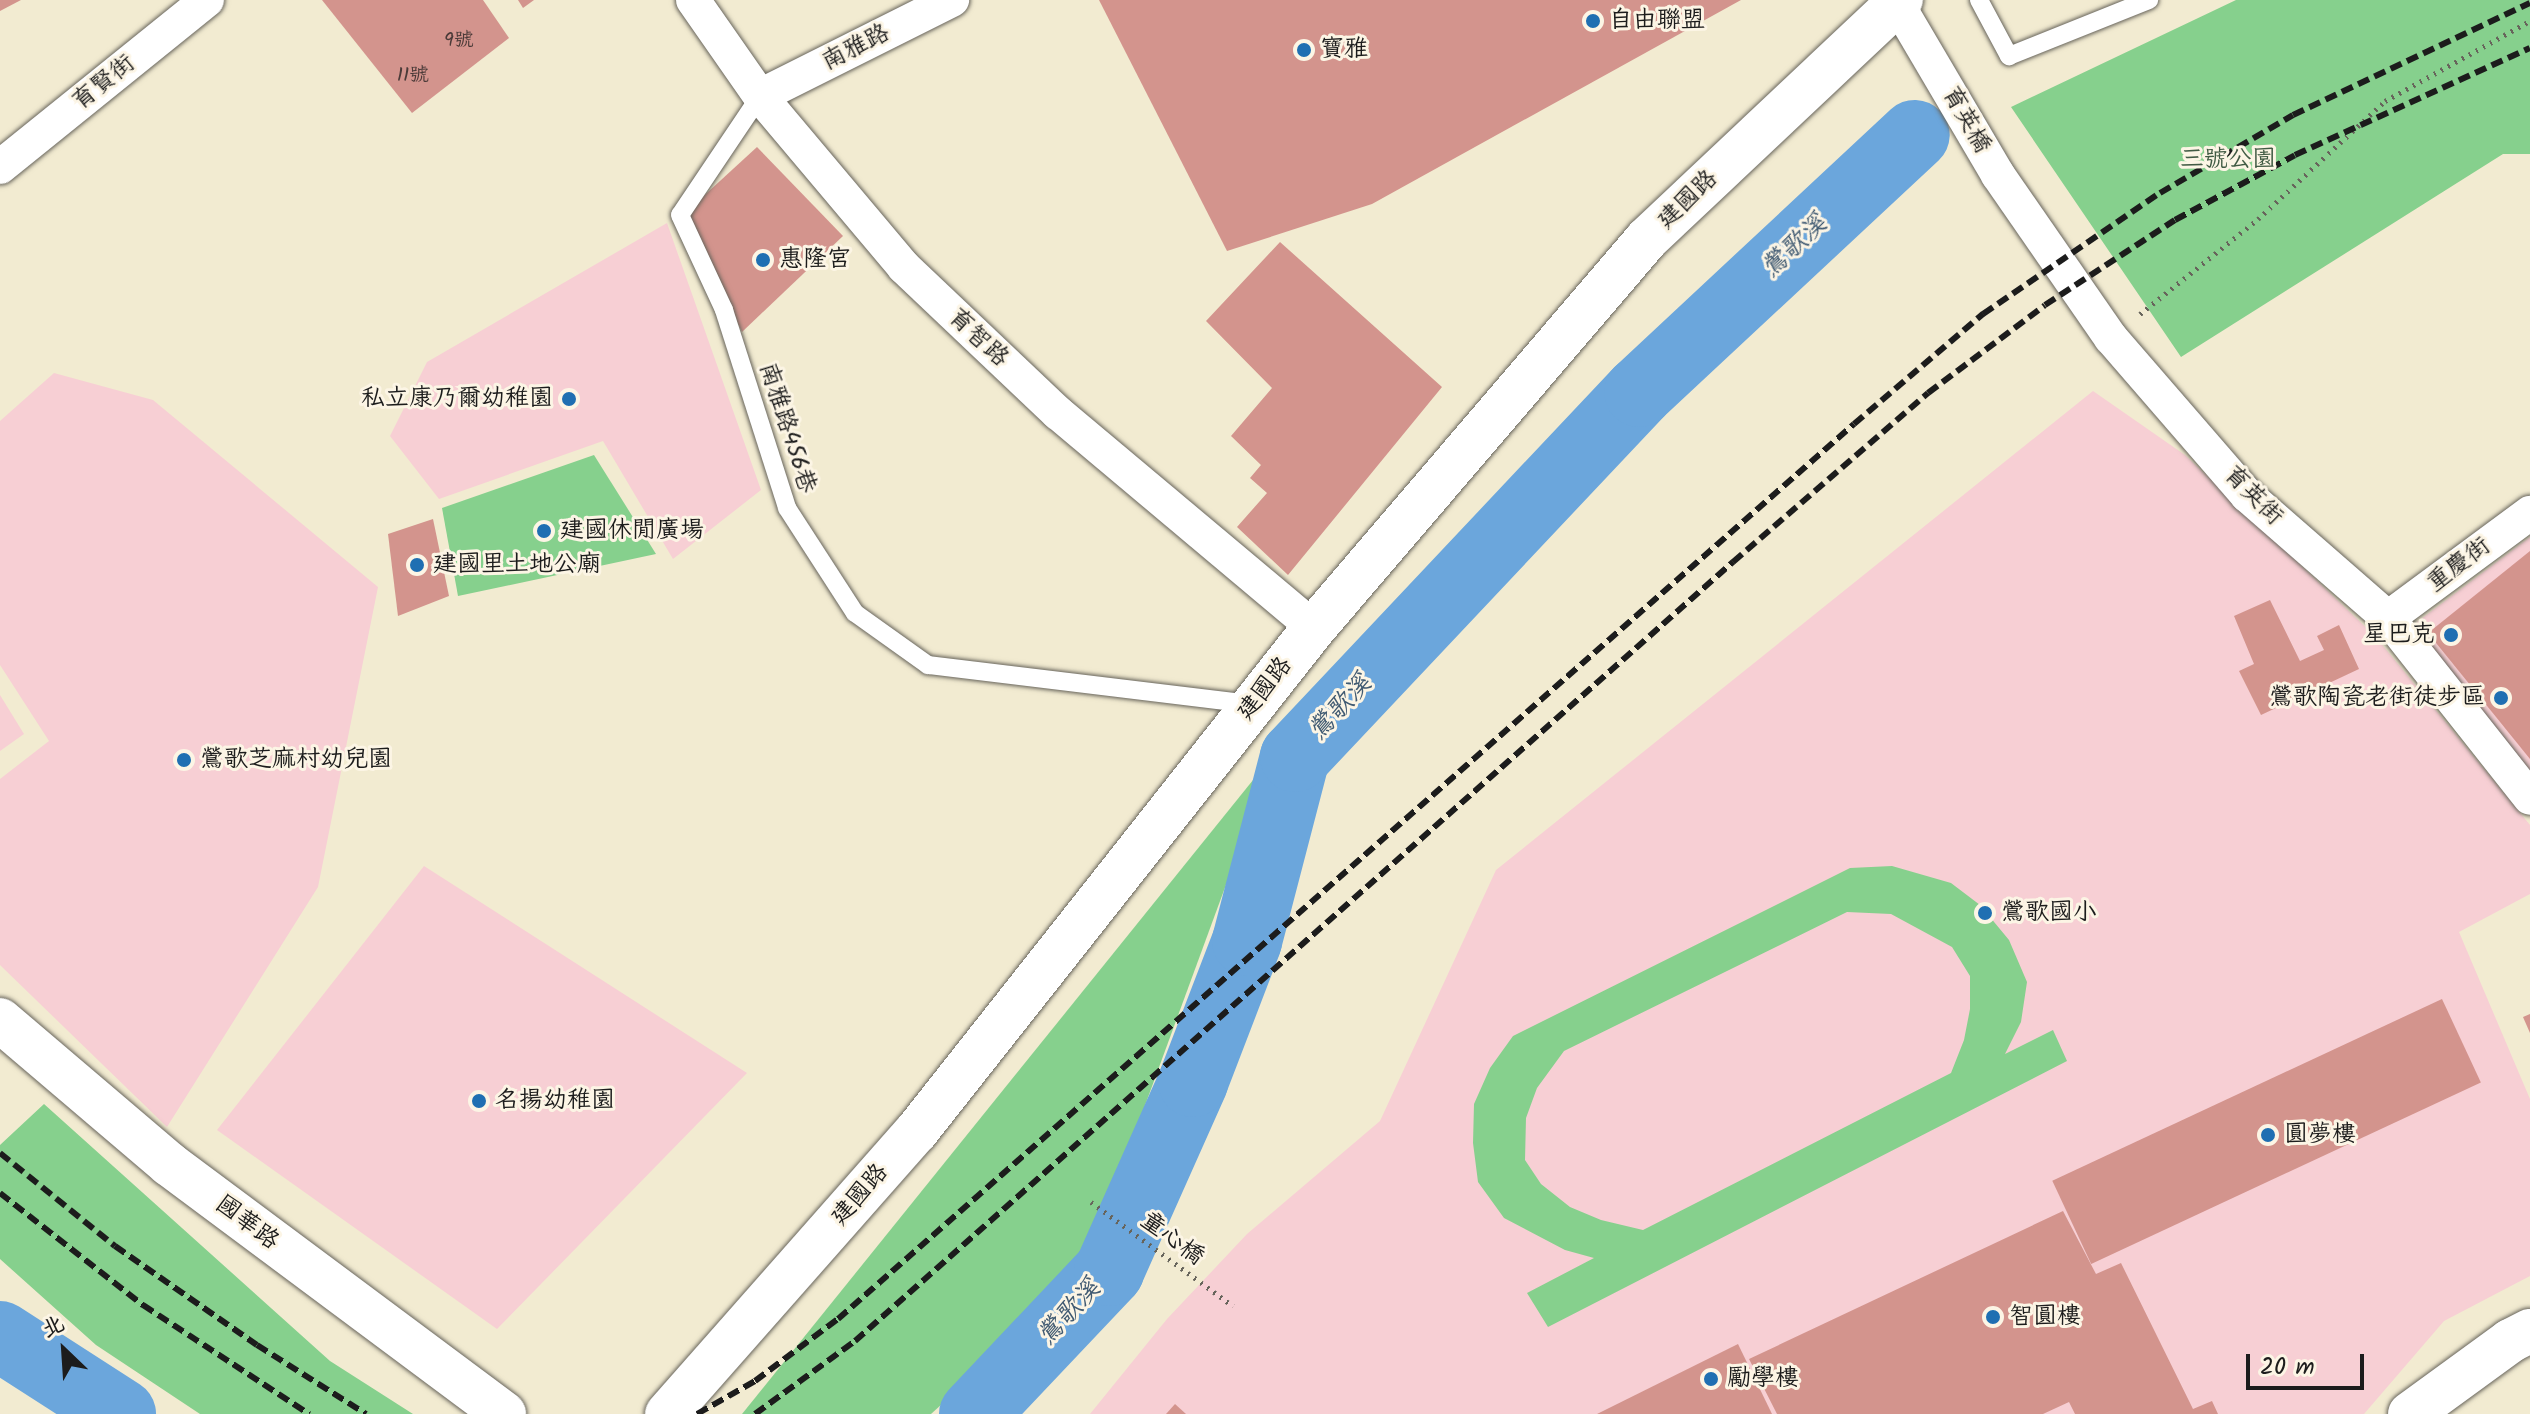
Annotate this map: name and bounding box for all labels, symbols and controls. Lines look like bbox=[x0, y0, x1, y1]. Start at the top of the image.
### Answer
place label: 自由聯盟 bbox=[1609, 7, 1705, 35]
marker: 自由聯盟 bbox=[1584, 12, 1602, 30]
street label: 南雅路 bbox=[817, 19, 895, 77]
house number: 9號 bbox=[444, 29, 474, 53]
place label: 寶雅 bbox=[1320, 36, 1368, 64]
marker: 寶雅 bbox=[1295, 41, 1313, 59]
street label: 育賢街 bbox=[67, 49, 141, 117]
house number: 11號 bbox=[397, 64, 429, 88]
street label: 育英橋 bbox=[1936, 82, 1996, 158]
park label: 三號公園 bbox=[2180, 146, 2276, 174]
street label: 建國路 bbox=[1652, 165, 1724, 235]
water label: 鶯歌溪 bbox=[1756, 209, 1834, 285]
place label: 惠隆宮 bbox=[779, 246, 851, 274]
marker: 惠隆宮 bbox=[754, 251, 772, 269]
street label: 育智路 bbox=[942, 303, 1014, 373]
street label: 南雅路456巷 bbox=[752, 359, 822, 497]
place label: 私立康乃爾幼稚園 bbox=[361, 385, 553, 413]
marker: 私立康乃爾幼稚園 bbox=[560, 390, 578, 408]
street label: 育英街 bbox=[2217, 460, 2289, 532]
place label: 建國休閒廣場 bbox=[560, 517, 704, 545]
marker: 建國休閒廣場 bbox=[535, 522, 553, 540]
street label: 重慶街 bbox=[2422, 532, 2496, 598]
place label: 建國里土地公廟 bbox=[433, 551, 601, 579]
marker: 建國里土地公廟 bbox=[408, 556, 426, 574]
place label: 星巴克 bbox=[2363, 621, 2435, 649]
marker: 星巴克 bbox=[2442, 626, 2460, 644]
street label: 建國路 bbox=[1231, 652, 1299, 726]
water label: 鶯歌溪 bbox=[1303, 669, 1379, 747]
place label: 鶯歌陶瓷老街徒步區 bbox=[2269, 684, 2485, 712]
marker: 鶯歌陶瓷老街徒步區 bbox=[2492, 689, 2510, 707]
place label: 鶯歌芝麻村幼兒園 bbox=[200, 746, 392, 774]
marker: 鶯歌芝麻村幼兒園 bbox=[175, 751, 193, 769]
place label: 鶯歌國小 bbox=[2001, 899, 2097, 927]
marker: 鶯歌國小 bbox=[1976, 904, 1994, 922]
place label: 名揚幼稚園 bbox=[495, 1087, 615, 1115]
marker: 名揚幼稚園 bbox=[470, 1092, 488, 1110]
place label: 圓夢樓 bbox=[2284, 1121, 2356, 1149]
marker: 圓夢樓 bbox=[2259, 1126, 2277, 1144]
street label: 建國路 bbox=[826, 1158, 894, 1232]
street label: 國華路 bbox=[210, 1190, 284, 1256]
street label: 童心橋 bbox=[1134, 1206, 1210, 1272]
water label: 鶯歌溪 bbox=[1032, 1274, 1108, 1352]
place label: 智圓樓 bbox=[2009, 1303, 2081, 1331]
text: 北 bbox=[36, 1307, 71, 1348]
marker: 智圓樓 bbox=[1984, 1308, 2002, 1326]
north arrow bbox=[24, 1310, 104, 1390]
scale bar bbox=[2250, 1338, 2368, 1388]
text: 20 m bbox=[2260, 1348, 2315, 1387]
place label: 勵學樓 bbox=[1727, 1365, 1799, 1393]
marker: 勵學樓 bbox=[1702, 1370, 1720, 1388]

